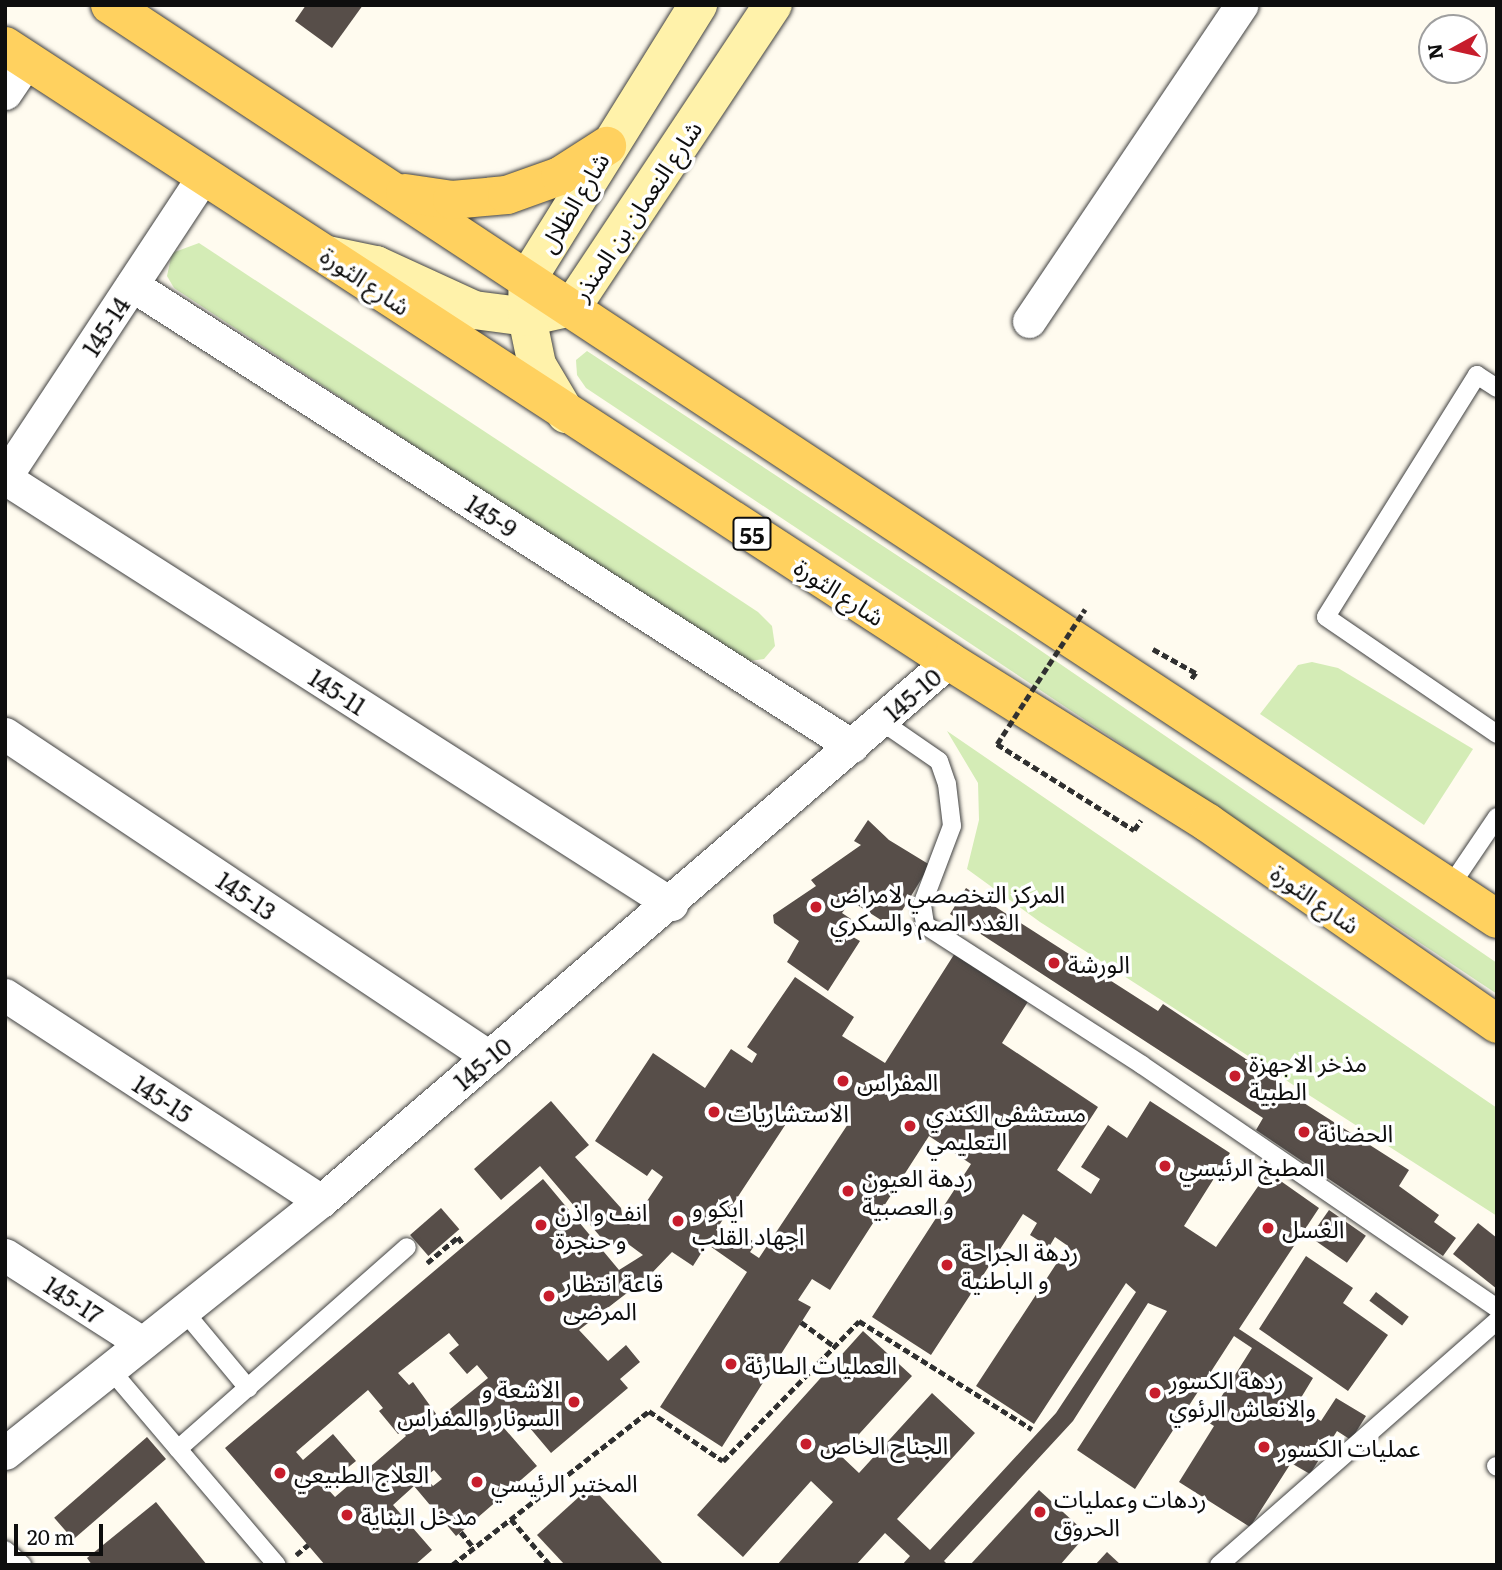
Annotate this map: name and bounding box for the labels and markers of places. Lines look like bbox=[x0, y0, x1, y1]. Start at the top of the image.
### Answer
place label: المركز التخصصي لامراض الغدد الصم والسكري bbox=[830, 879, 1065, 935]
marker: المركز التخصصي لامراض الغدد الصم والسكري bbox=[808, 899, 824, 915]
place label: الورشة bbox=[1068, 949, 1130, 977]
marker: الورشة bbox=[1046, 955, 1062, 971]
place label: مذخر الاجهزة الطبية bbox=[1249, 1048, 1367, 1104]
place label: المفراس bbox=[857, 1067, 938, 1095]
marker: مذخر الاجهزة الطبية bbox=[1227, 1068, 1243, 1084]
marker: المفراس bbox=[835, 1073, 851, 1089]
place label: الاستشاريات bbox=[728, 1098, 849, 1126]
place label: مستشفى الكندي التعليمي bbox=[926, 1098, 1086, 1154]
marker: الاستشاريات bbox=[706, 1104, 722, 1120]
marker: مستشفى الكندي التعليمي bbox=[900, 1116, 920, 1136]
place label: الحضانة bbox=[1318, 1118, 1393, 1146]
marker: الحضانة bbox=[1296, 1124, 1312, 1140]
place label: المطبخ الرئيسي bbox=[1179, 1152, 1325, 1180]
marker: المطبخ الرئيسي bbox=[1157, 1158, 1173, 1174]
place label: ردهة العيون و العصبية bbox=[862, 1163, 973, 1219]
marker: ردهة العيون و العصبية bbox=[840, 1183, 856, 1199]
place label: ايكو و اجهاد القلب bbox=[692, 1193, 805, 1249]
place label: انف و اذن و حنجرة bbox=[555, 1197, 647, 1253]
marker: ايكو و اجهاد القلب bbox=[670, 1213, 686, 1229]
place label: الغسل bbox=[1282, 1214, 1344, 1242]
marker: انف و اذن و حنجرة bbox=[533, 1217, 549, 1233]
marker: الغسل bbox=[1260, 1220, 1276, 1236]
place label: ردهة الجراحة و الباطنية bbox=[961, 1237, 1078, 1293]
marker: ردهة الجراحة و الباطنية bbox=[939, 1257, 955, 1273]
place label: قاعة انتظار المرضى bbox=[563, 1268, 663, 1324]
marker: قاعة انتظار المرضى bbox=[541, 1288, 557, 1304]
place label: العمليات الطارئة bbox=[745, 1350, 897, 1378]
marker: العمليات الطارئة bbox=[723, 1356, 739, 1372]
place label: ردهة الكسور والانعاش الرئوي bbox=[1169, 1365, 1316, 1421]
place label: الاشعة و السونار والمفراس bbox=[397, 1374, 560, 1430]
marker: ردهة الكسور والانعاش الرئوي bbox=[1147, 1385, 1163, 1401]
marker: الاشعة و السونار والمفراس bbox=[566, 1394, 582, 1410]
place label: الجناح الخاص bbox=[820, 1430, 948, 1458]
place label: عمليات الكسور bbox=[1278, 1433, 1420, 1461]
marker: الجناح الخاص bbox=[798, 1436, 814, 1452]
marker: عمليات الكسور bbox=[1256, 1439, 1272, 1455]
place label: العلاج الطبيعي bbox=[294, 1459, 429, 1487]
marker: العلاج الطبيعي bbox=[272, 1465, 288, 1481]
place label: المختبر الرئيسي bbox=[491, 1468, 638, 1496]
marker: المختبر الرئيسي bbox=[469, 1474, 485, 1490]
place label: ردهات وعمليات الحروق bbox=[1054, 1484, 1207, 1540]
place label: مدخل البناية bbox=[361, 1501, 477, 1529]
marker: ردهات وعمليات الحروق bbox=[1032, 1504, 1048, 1520]
marker: مدخل البناية bbox=[339, 1507, 355, 1523]

